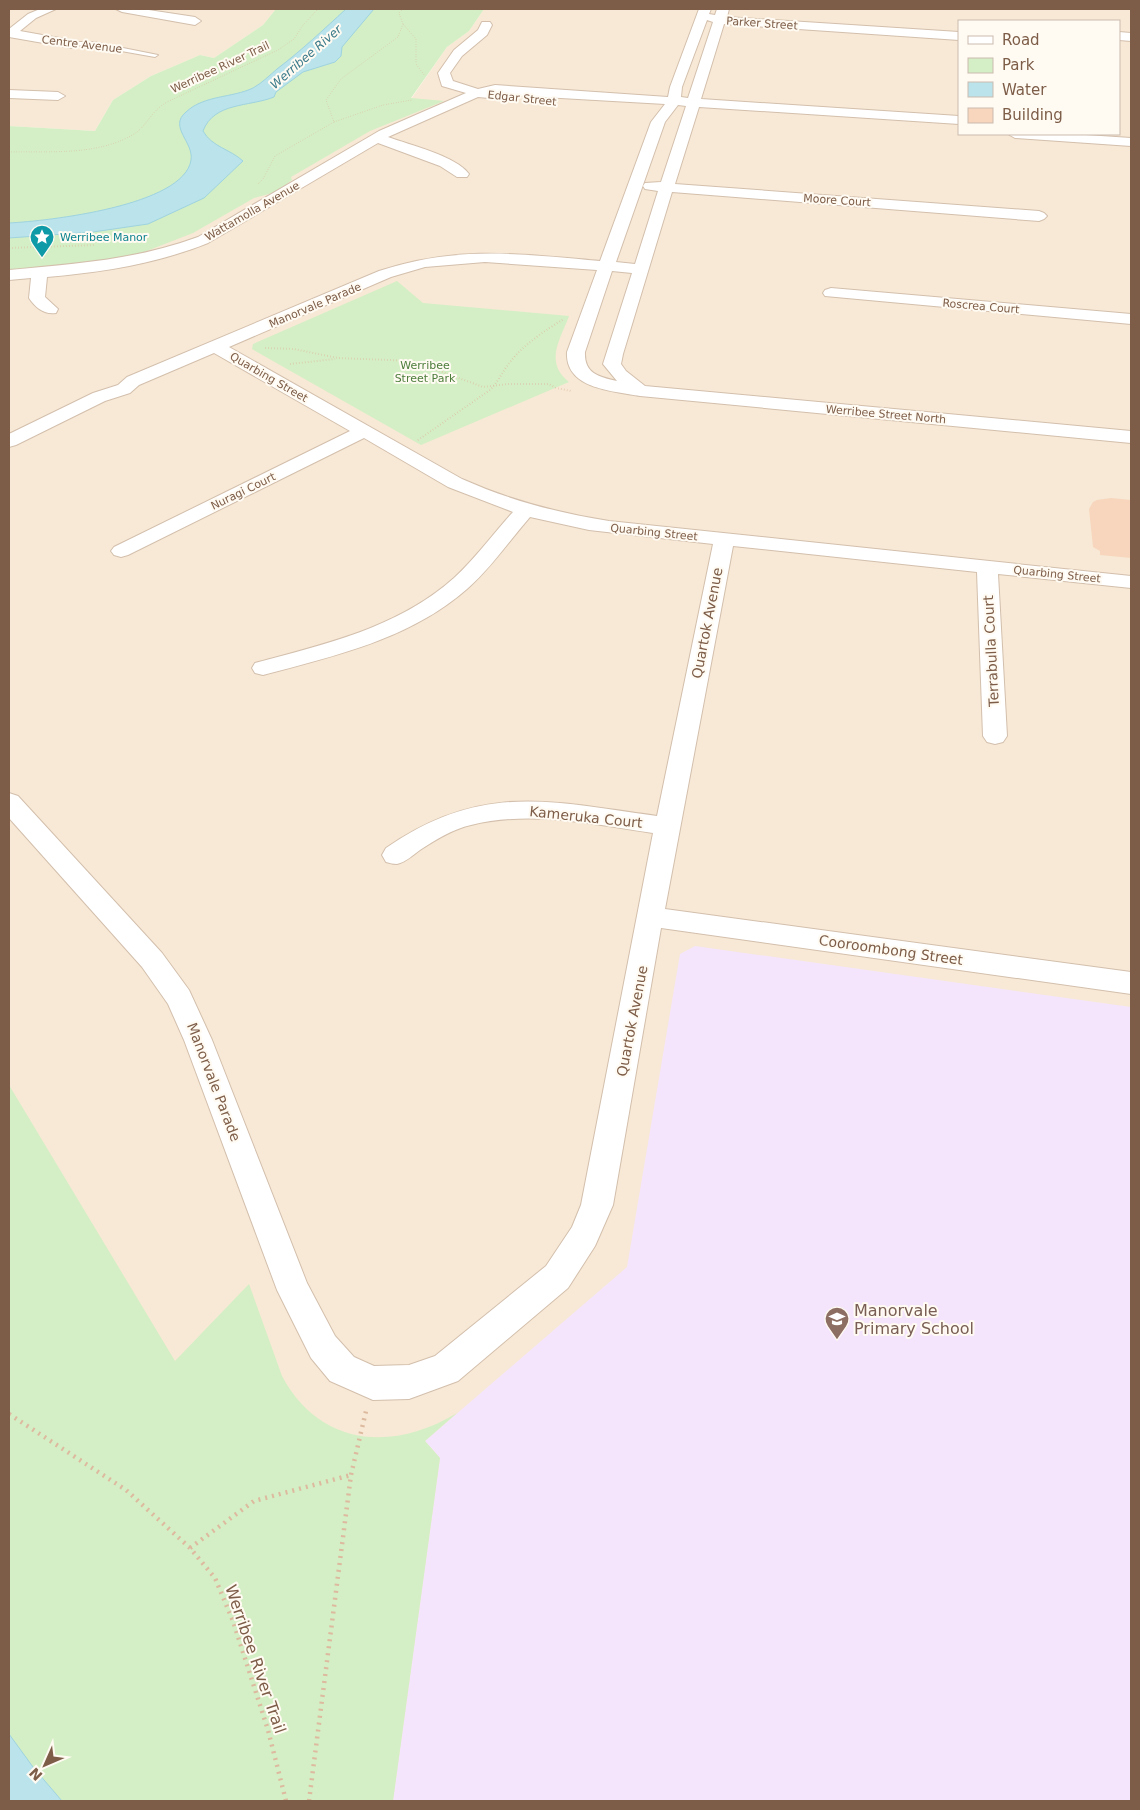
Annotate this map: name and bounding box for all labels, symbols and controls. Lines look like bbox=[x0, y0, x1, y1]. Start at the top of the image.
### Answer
street label: Parker Street bbox=[726, 15, 799, 33]
legend bbox=[958, 20, 1120, 135]
water label: Werribee River bbox=[268, 22, 345, 92]
text: Road bbox=[1002, 31, 1040, 49]
street label: Centre Avenue bbox=[41, 33, 123, 56]
street label: Werribee River Trail bbox=[169, 39, 272, 96]
text: Park bbox=[1002, 56, 1035, 74]
text: Water bbox=[1002, 81, 1047, 99]
street label: Edgar Street bbox=[487, 88, 558, 109]
text: Building bbox=[1002, 106, 1063, 124]
street label: Wattamolla Avenue bbox=[203, 179, 302, 244]
street label: Moore Court bbox=[803, 192, 872, 209]
place icon: Werribee Manor bbox=[29, 224, 55, 258]
place label: Werribee Manor bbox=[60, 231, 148, 244]
street label: Manorvale Parade bbox=[267, 280, 363, 331]
street label: Roscrea Court bbox=[942, 297, 1021, 316]
street label: Quarbing Street bbox=[227, 350, 311, 405]
park label: Werribee Street Park bbox=[395, 359, 456, 385]
street label: Werribee Street North bbox=[825, 403, 947, 426]
street label: Nuragi Court bbox=[209, 470, 278, 513]
street label: Quarbing Street bbox=[610, 521, 699, 544]
street label: Quarbing Street bbox=[1013, 563, 1102, 586]
street label: Quartok Avenue bbox=[688, 566, 726, 680]
street label: Terrabulla Court bbox=[980, 594, 1002, 708]
street label: Kameruka Court bbox=[529, 803, 644, 831]
street label: Cooroombong Street bbox=[818, 932, 965, 968]
street label: Quartok Avenue bbox=[613, 964, 651, 1078]
street label: Manorvale Parade bbox=[184, 1020, 244, 1144]
place label: Manorvale Primary School bbox=[854, 1301, 974, 1338]
school or university icon: Manorvale Primary School bbox=[824, 1306, 850, 1340]
street label: Werribee River Trail bbox=[221, 1582, 290, 1736]
north arrow bbox=[20, 1740, 70, 1790]
text: N bbox=[26, 1764, 46, 1784]

